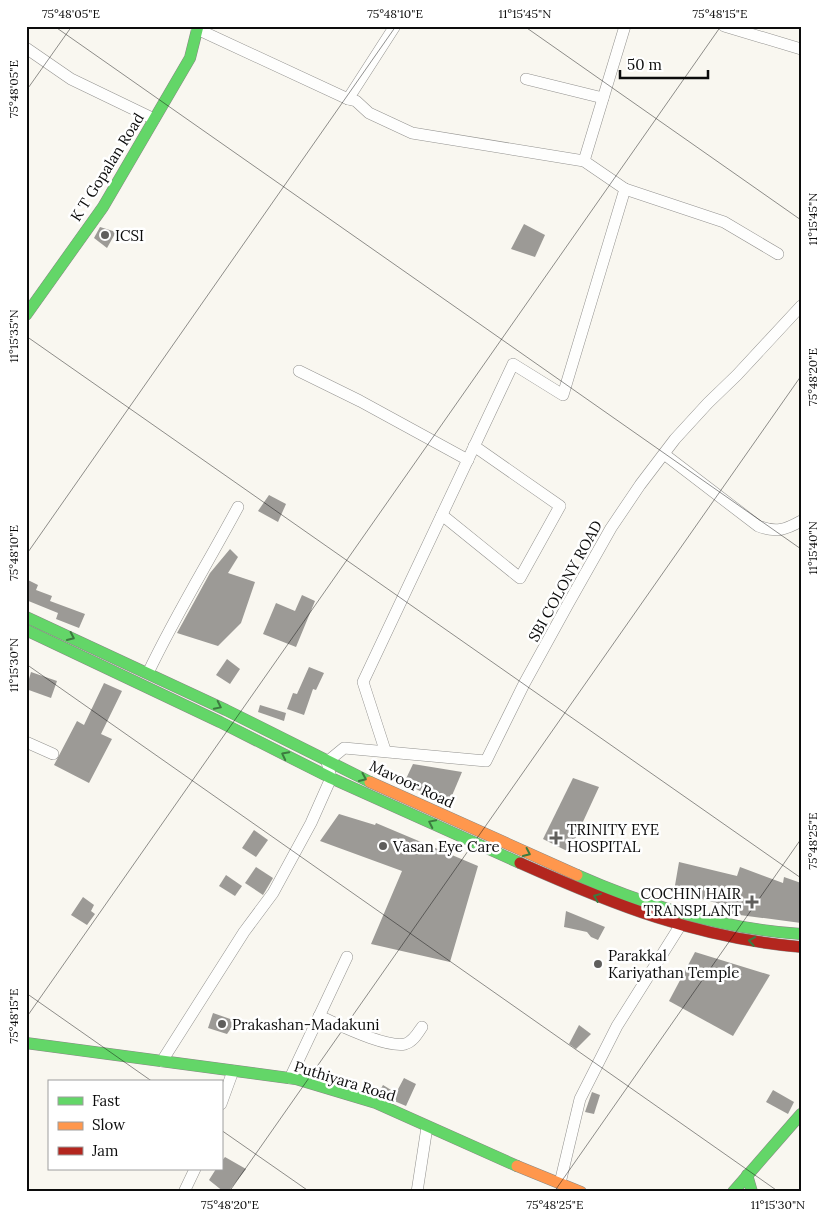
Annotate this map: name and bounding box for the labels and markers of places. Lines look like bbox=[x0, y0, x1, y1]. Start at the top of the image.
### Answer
place label: ICSI bbox=[115, 226, 144, 245]
marker: ICSI bbox=[99, 229, 111, 241]
place label: TRINITY EYE HOSPITAL bbox=[567, 820, 659, 856]
marker: TRINITY EYE HOSPITAL bbox=[549, 831, 563, 845]
place label: Vasan Eye Care bbox=[392, 837, 500, 856]
marker: Vasan Eye Care bbox=[377, 840, 389, 852]
place label: COCHIN HAIR TRANSPLANT bbox=[640, 884, 742, 920]
marker: COCHIN HAIR TRANSPLANT bbox=[745, 895, 759, 909]
place label: Parakkal Kariyathan Temple bbox=[608, 946, 739, 982]
marker: Parakkal Kariyathan Temple bbox=[592, 958, 604, 970]
place label: Prakashan-Madakuni bbox=[232, 1015, 379, 1034]
marker: Prakashan-Madakuni bbox=[216, 1018, 228, 1030]

